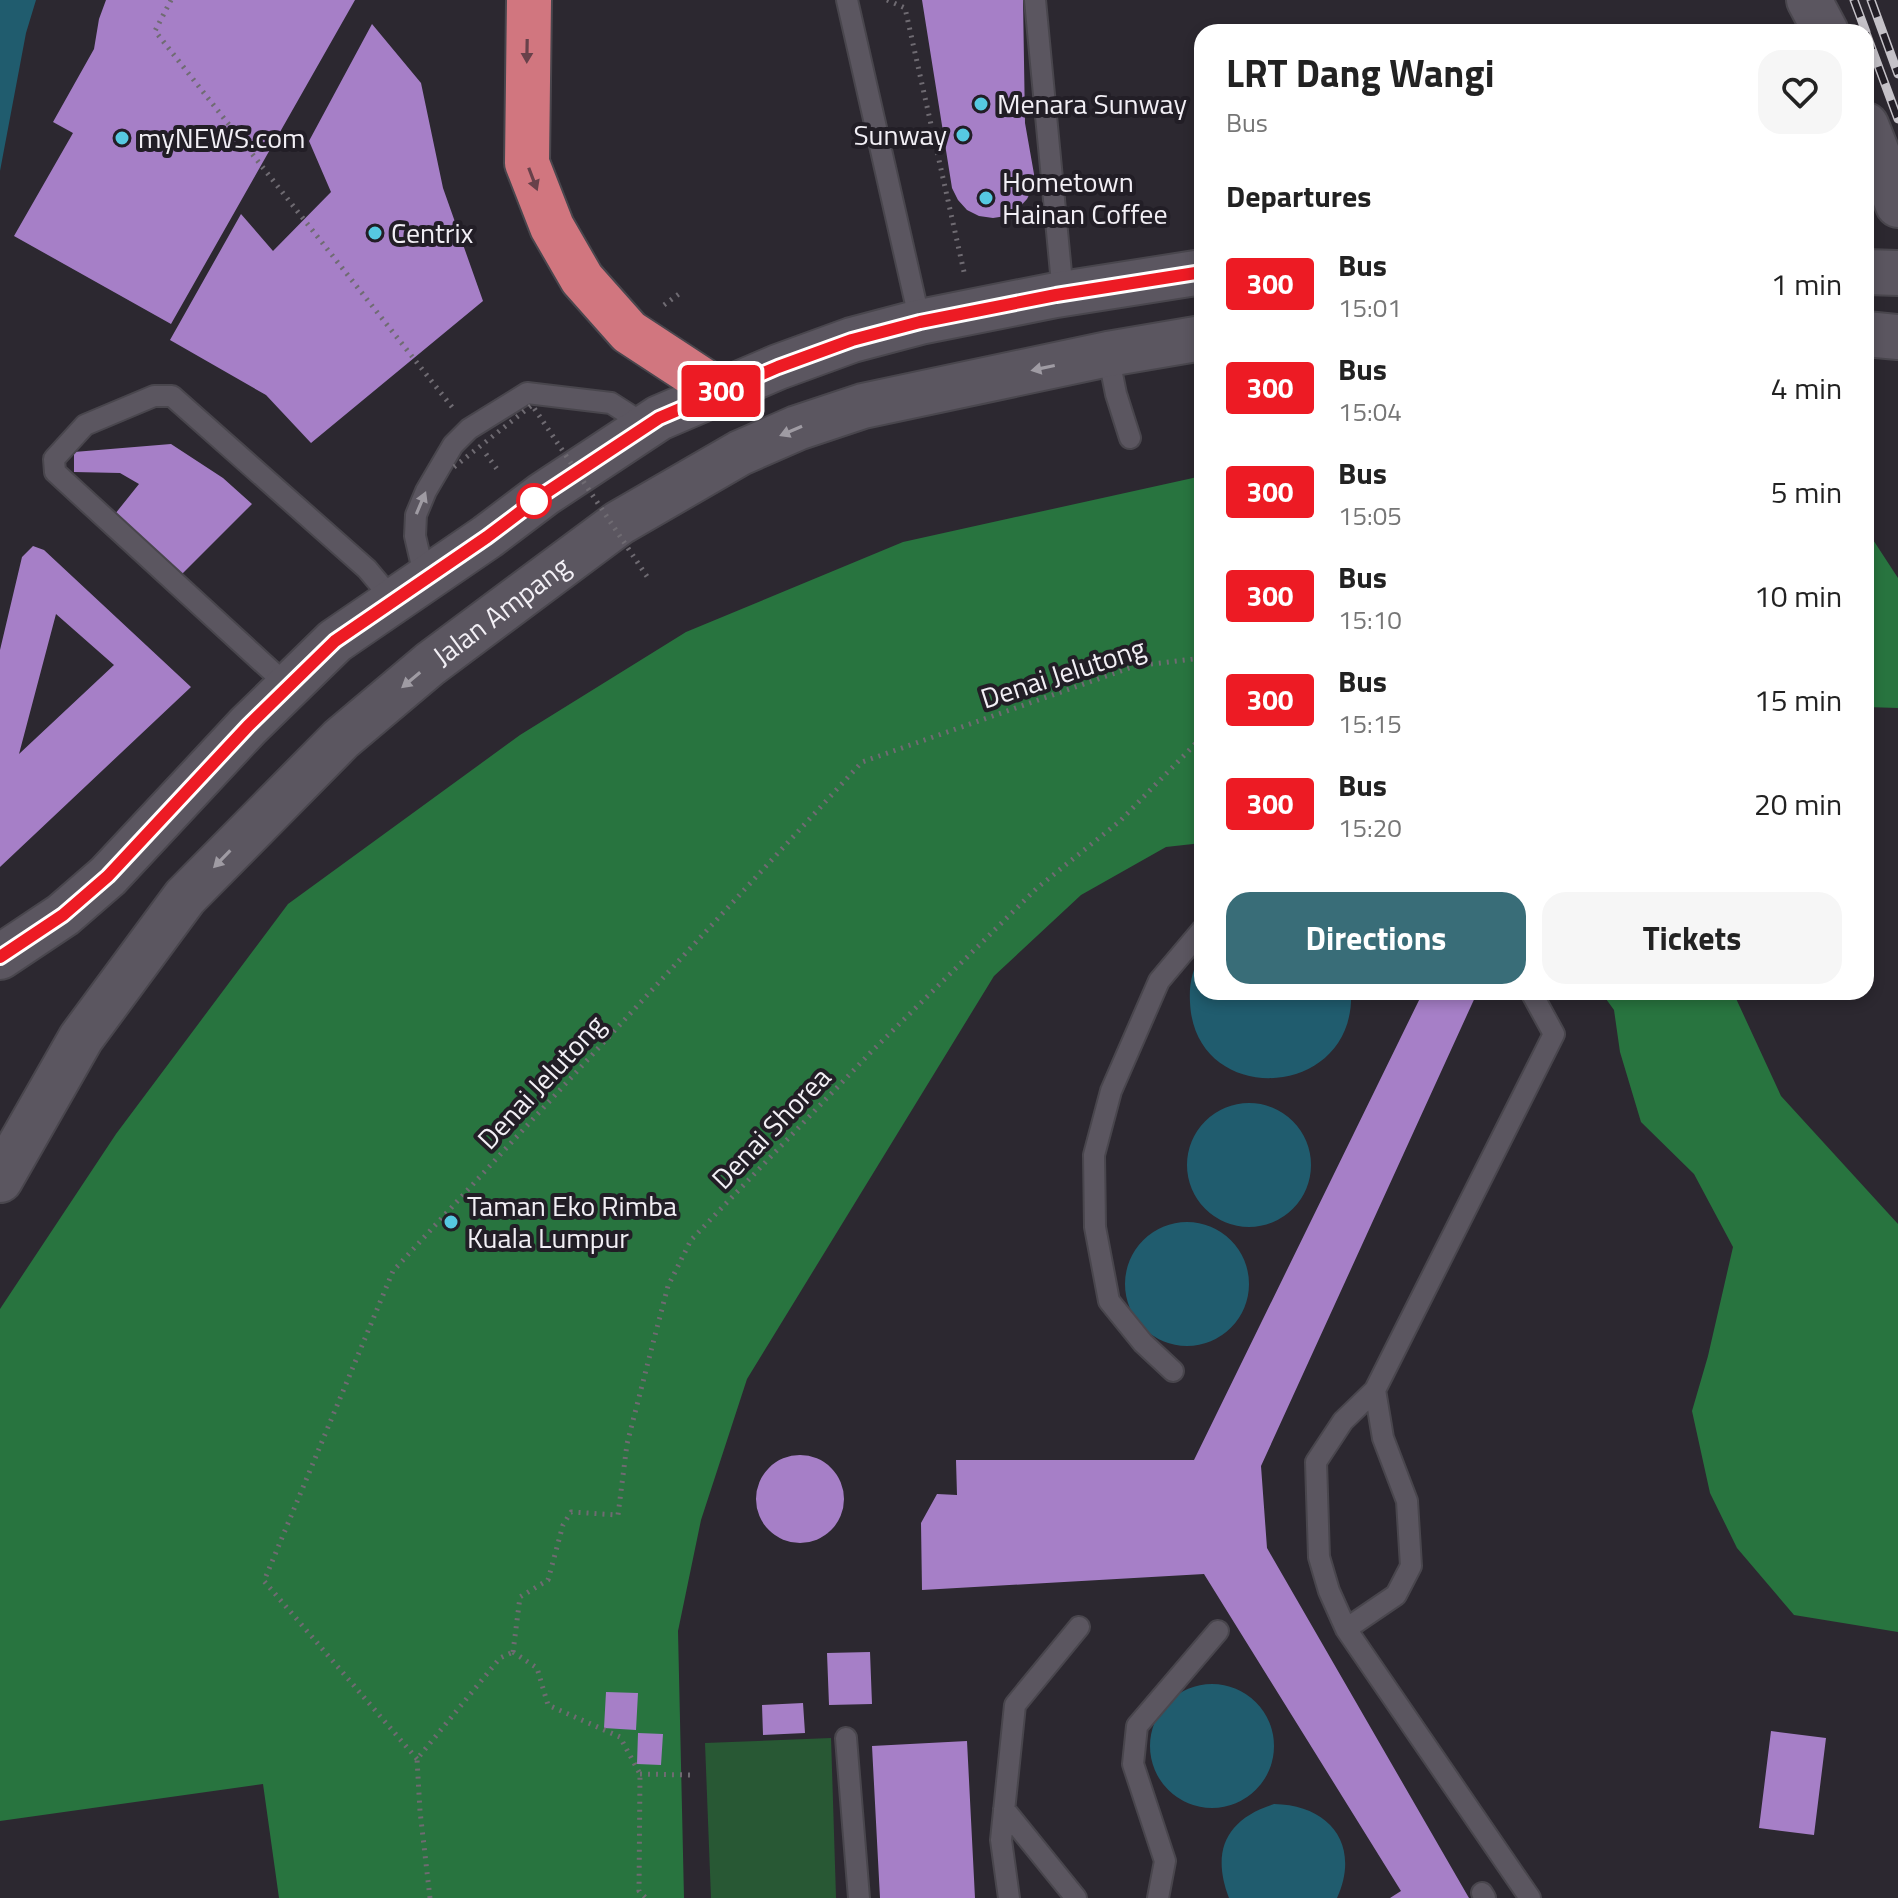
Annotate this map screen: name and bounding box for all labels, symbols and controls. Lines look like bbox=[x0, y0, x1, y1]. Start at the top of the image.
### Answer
one-way arrow bbox=[521, 39, 534, 64]
text: LRT Dang Wangi bbox=[1226, 44, 1494, 102]
button: heart bbox=[1758, 50, 1842, 134]
place label: Menara Sunway bbox=[997, 82, 1187, 125]
marker: Menara Sunway bbox=[972, 95, 990, 113]
text: Bus bbox=[1226, 103, 1268, 142]
place label: Sunway bbox=[853, 113, 947, 156]
place label: myNEWS.com bbox=[138, 116, 305, 159]
marker: Sunway bbox=[954, 126, 972, 144]
marker: myNEWS.com bbox=[113, 129, 131, 147]
place label: Hometown Hainan Coffee bbox=[1002, 160, 1168, 235]
one-way arrow bbox=[527, 167, 540, 191]
text: Departures bbox=[1226, 173, 1371, 219]
marker: Hometown Hainan Coffee bbox=[977, 189, 995, 207]
place label: Centrix bbox=[391, 211, 474, 254]
marker: Centrix bbox=[366, 224, 384, 242]
text: Bus bbox=[1338, 242, 1387, 288]
text: 1 min bbox=[1771, 261, 1842, 307]
text: 300 bbox=[1246, 262, 1294, 305]
text: 15:01 bbox=[1338, 288, 1402, 327]
text: Bus bbox=[1338, 346, 1387, 392]
one-way arrow bbox=[1030, 362, 1055, 375]
line badge: 300 bbox=[675, 365, 767, 417]
text: 4 min bbox=[1771, 365, 1842, 411]
text: 300 bbox=[1246, 366, 1294, 409]
text: 300 bbox=[697, 369, 745, 412]
text: 15:04 bbox=[1338, 392, 1402, 431]
one-way arrow bbox=[779, 425, 803, 438]
text: Bus bbox=[1338, 450, 1387, 496]
text: 5 min bbox=[1771, 469, 1842, 515]
text: 300 bbox=[1246, 470, 1294, 513]
unlabelled marker bbox=[517, 484, 551, 518]
one-way arrow bbox=[414, 491, 428, 515]
text: 15:05 bbox=[1338, 496, 1402, 535]
street label: Jalan Ampang bbox=[423, 545, 579, 676]
text: Bus bbox=[1338, 554, 1387, 600]
text: 10 min bbox=[1754, 573, 1842, 619]
text: 300 bbox=[1246, 574, 1294, 617]
text: 15:10 bbox=[1338, 600, 1402, 639]
street label: Denai Jelutong bbox=[975, 626, 1151, 719]
text: Bus bbox=[1338, 658, 1387, 704]
one-way arrow bbox=[401, 671, 421, 688]
text: 15 min bbox=[1754, 677, 1842, 723]
text: 300 bbox=[1246, 678, 1294, 721]
text: 15:15 bbox=[1338, 704, 1402, 743]
text: Bus bbox=[1338, 762, 1387, 808]
text: 20 min bbox=[1754, 781, 1842, 827]
text: 300 bbox=[1246, 782, 1294, 825]
text: 15:20 bbox=[1338, 808, 1402, 847]
one-way arrow bbox=[214, 849, 232, 868]
button: Directions bbox=[1226, 892, 1526, 984]
button: Tickets bbox=[1542, 892, 1842, 984]
street label: Denai Jelutong bbox=[467, 1004, 615, 1159]
street label: Denai Shorea bbox=[701, 1057, 840, 1199]
place label: Taman Eko Rimba Kuala Lumpur bbox=[467, 1184, 677, 1259]
marker: Taman Eko Rimba Kuala Lumpur bbox=[442, 1213, 460, 1231]

